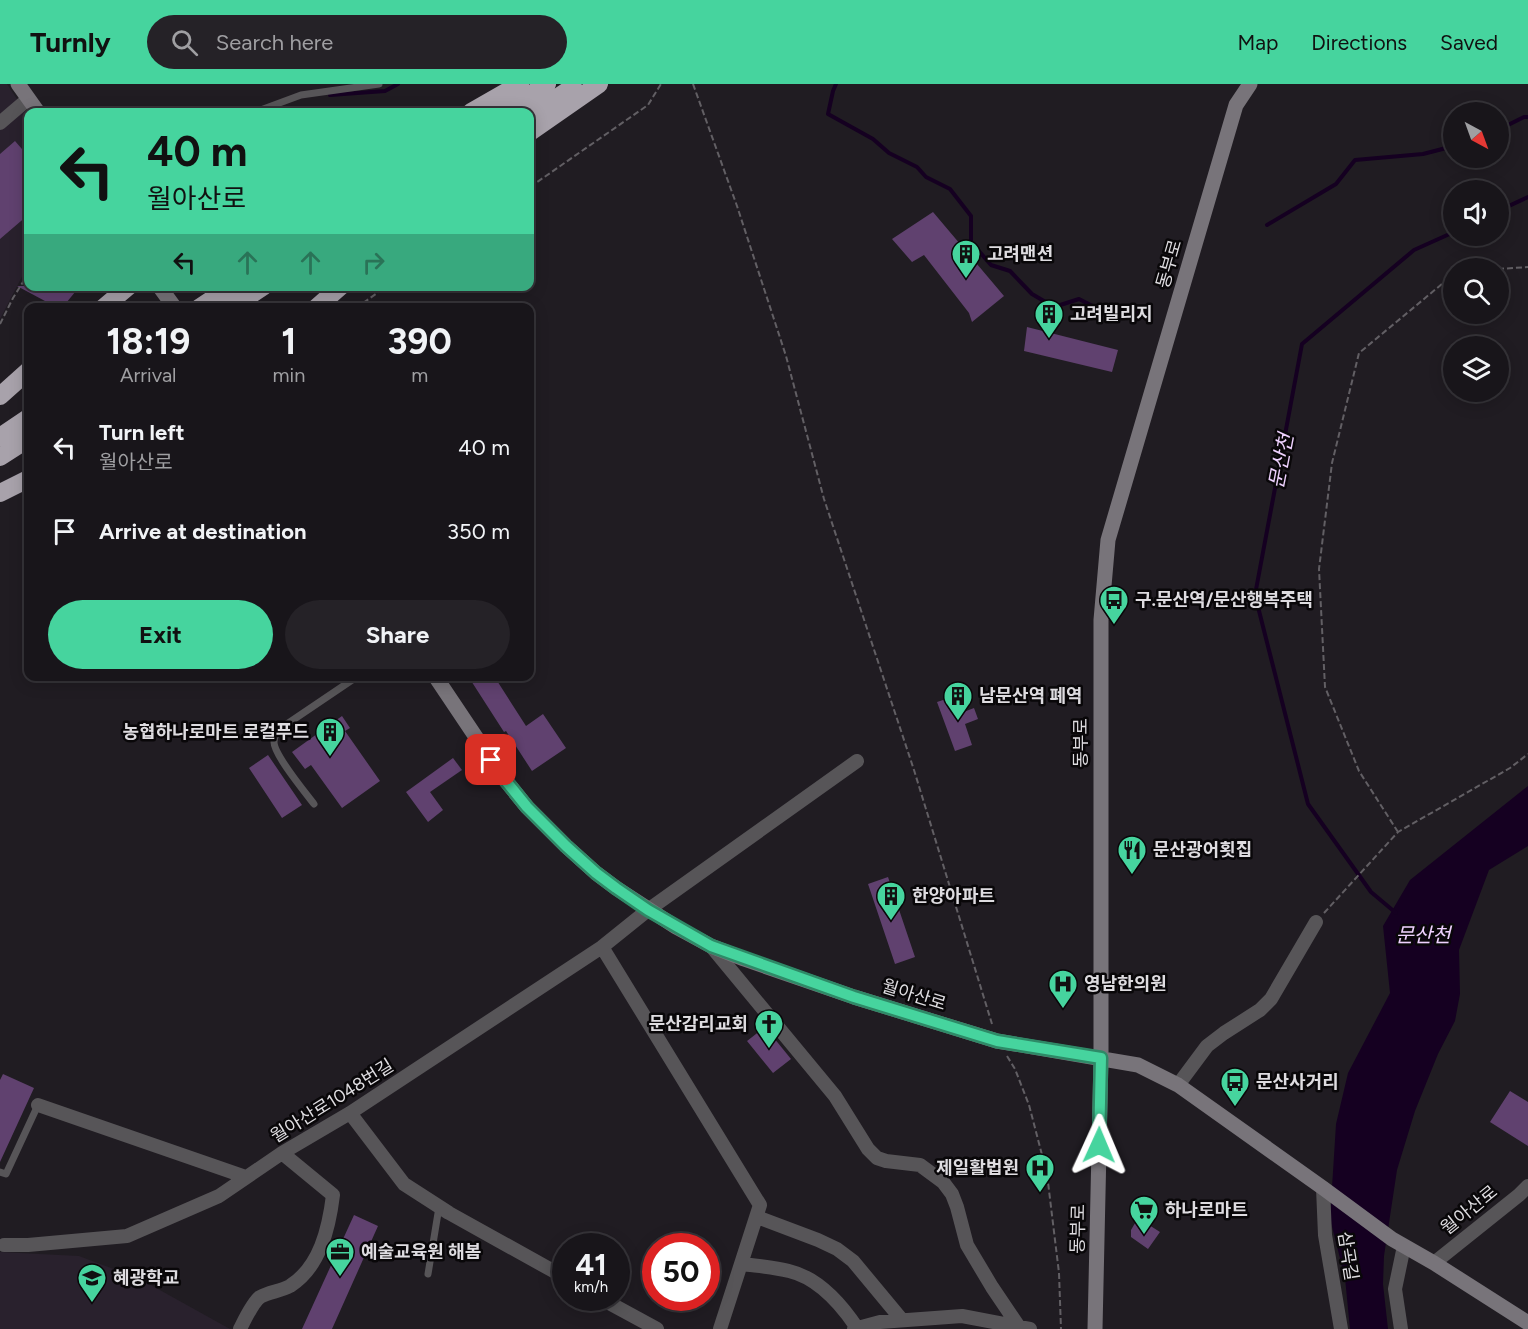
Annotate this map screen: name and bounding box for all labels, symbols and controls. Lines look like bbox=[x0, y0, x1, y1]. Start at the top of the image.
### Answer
search box bbox=[147, 15, 567, 69]
text: Turnly bbox=[30, 25, 111, 59]
icon: search bbox=[168, 26, 201, 59]
text: Search here bbox=[216, 29, 333, 56]
text: Map bbox=[1237, 30, 1278, 55]
text: Directions bbox=[1311, 30, 1407, 55]
text: Saved bbox=[1440, 30, 1498, 55]
north arrow bbox=[1443, 102, 1509, 168]
map controls bbox=[1443, 102, 1509, 402]
text: 40 m bbox=[147, 126, 247, 177]
icon: left bbox=[48, 132, 126, 210]
button: sound bbox=[1443, 180, 1509, 246]
text: 월아산로 bbox=[147, 182, 246, 215]
street label: 동부로 bbox=[1152, 237, 1186, 291]
building icon: 고려맨션 bbox=[950, 238, 982, 280]
place label: 고려맨션 bbox=[987, 243, 1053, 265]
icon: left bbox=[168, 246, 201, 279]
icon: ahead bbox=[231, 246, 264, 279]
icon: ahead bbox=[294, 246, 327, 279]
icon: right bbox=[357, 246, 390, 279]
button: search bbox=[1443, 258, 1509, 324]
building icon: 고려빌리지 bbox=[1033, 298, 1065, 340]
place label: 고려빌리지 bbox=[1070, 303, 1153, 325]
text: 18:19 bbox=[106, 320, 190, 363]
text: 1 bbox=[281, 320, 297, 363]
text: 390 bbox=[388, 320, 452, 363]
button: layers bbox=[1443, 336, 1509, 402]
text: Arrival bbox=[120, 363, 176, 387]
text: min bbox=[273, 363, 305, 387]
text: m bbox=[411, 363, 428, 387]
text: Turn left bbox=[99, 419, 185, 446]
water label: 문산천 bbox=[1264, 429, 1299, 490]
icon: left bbox=[48, 431, 81, 464]
text: 40 m bbox=[458, 434, 510, 461]
text: 월아산로 bbox=[99, 450, 173, 474]
icon: arrive bbox=[48, 515, 81, 548]
text: Arrive at destination bbox=[99, 518, 307, 545]
text: 350 m bbox=[447, 518, 510, 545]
bus stop icon: 구.문산역/문산행복주택 bbox=[1098, 584, 1130, 626]
place label: 구.문산역/문산행복주택 bbox=[1135, 589, 1313, 611]
button: Exit bbox=[48, 600, 273, 669]
button: Share bbox=[285, 600, 510, 669]
building icon: 남문산역 폐역 bbox=[942, 680, 974, 722]
place label: 남문산역 폐역 bbox=[979, 685, 1083, 707]
building icon: 농협하나로마트 로컬푸드 bbox=[314, 716, 346, 758]
street label: 동부로 bbox=[1070, 718, 1092, 768]
place label: 농협하나로마트 로컬푸드 bbox=[123, 721, 309, 743]
pin bbox=[465, 734, 516, 785]
icon: arrive bbox=[474, 743, 507, 776]
restaurant icon: 문산광어횟집 bbox=[1116, 834, 1148, 876]
place label: 문산광어횟집 bbox=[1153, 839, 1252, 861]
building icon: 한양아파트 bbox=[875, 880, 907, 922]
place label: 한양아파트 bbox=[912, 885, 995, 907]
water label: 문산천 bbox=[1395, 923, 1453, 947]
hospital icon: 영남한의원 bbox=[1047, 968, 1079, 1010]
place label: 영남한의원 bbox=[1084, 973, 1167, 995]
street label: 월아산로 bbox=[879, 975, 949, 1015]
church icon: 문산감리교회 bbox=[753, 1008, 785, 1050]
place label: 문산감리교회 bbox=[649, 1013, 748, 1035]
street label: 월아산로1048번길 bbox=[267, 1054, 397, 1148]
bus stop icon: 문산사거리 bbox=[1219, 1066, 1251, 1108]
place label: 문산사거리 bbox=[1256, 1071, 1339, 1093]
position arrow bbox=[1067, 1113, 1131, 1177]
hospital icon: 제일활법원 bbox=[1024, 1152, 1056, 1194]
place label: 제일활법원 bbox=[936, 1157, 1019, 1179]
street label: 월아산로 bbox=[1436, 1181, 1502, 1239]
supermarket icon: 하나로마트 bbox=[1128, 1194, 1160, 1236]
place label: 하나로마트 bbox=[1165, 1199, 1248, 1221]
street label: 동부로 bbox=[1067, 1204, 1089, 1254]
street label: 삼곡길 bbox=[1333, 1230, 1363, 1282]
speed limit sign: 50 bbox=[642, 1233, 720, 1311]
office icon: 예술교육원 해봄 bbox=[324, 1236, 356, 1278]
place label: 예술교육원 해봄 bbox=[361, 1241, 481, 1263]
text: 41 bbox=[575, 1246, 607, 1283]
school or university icon: 혜광학교 bbox=[76, 1262, 108, 1304]
place label: 혜광학교 bbox=[113, 1267, 179, 1289]
text: km/h bbox=[574, 1278, 608, 1296]

